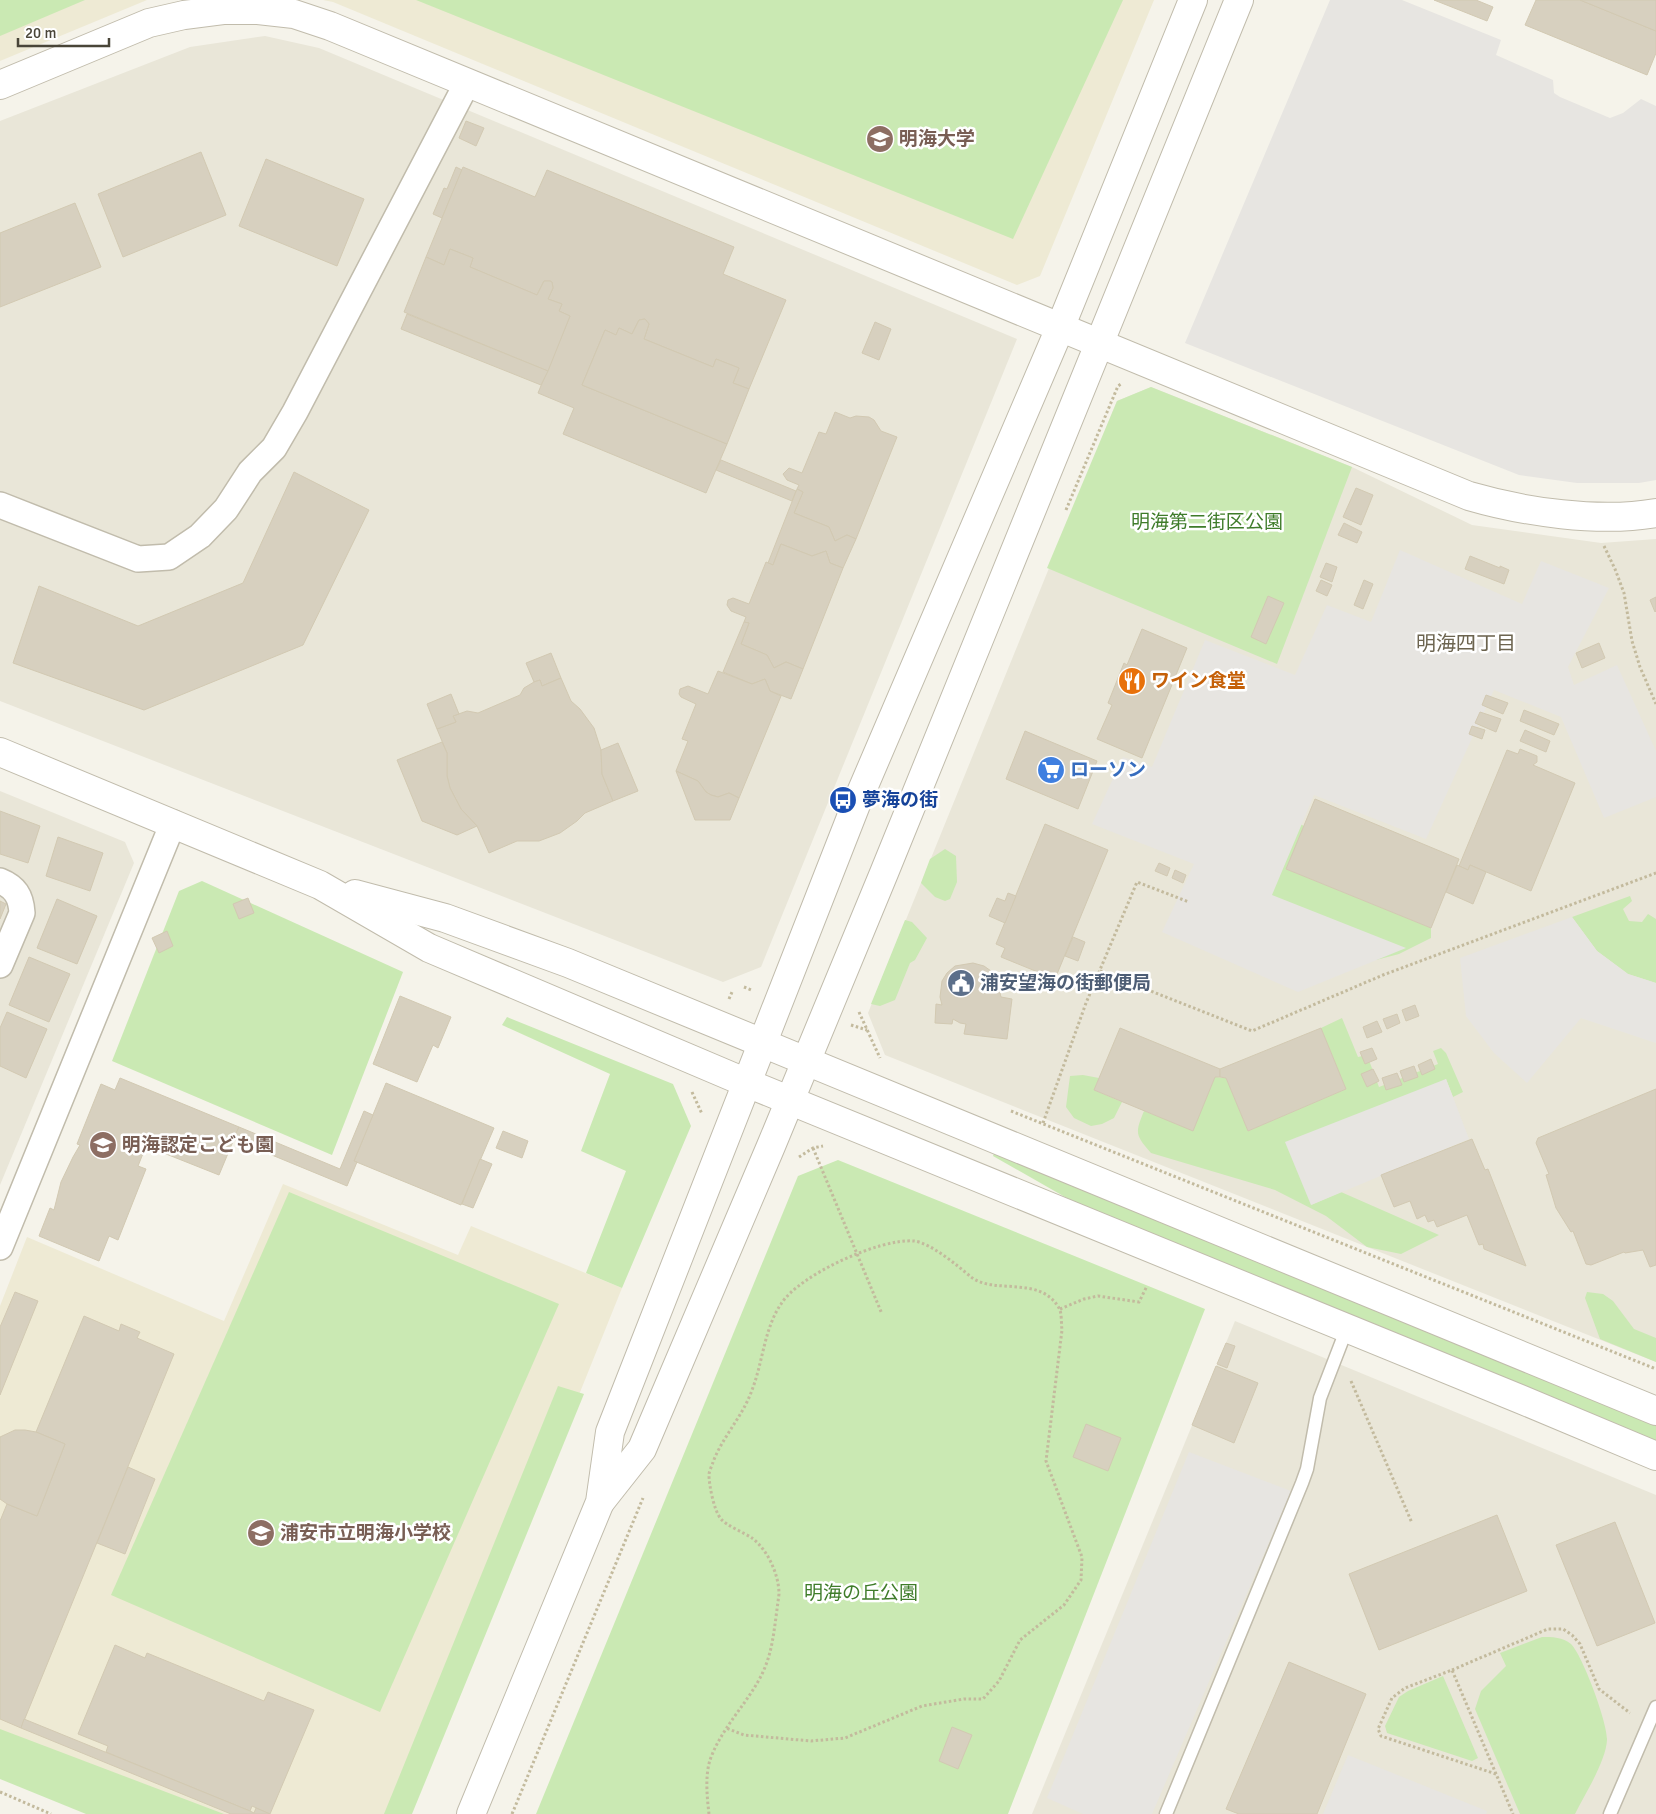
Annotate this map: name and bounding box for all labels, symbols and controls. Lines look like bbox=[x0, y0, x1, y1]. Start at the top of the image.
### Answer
scale bar bbox=[18, 15, 109, 47]
text: 20 m bbox=[25, 24, 56, 42]
school or university icon: 明海大学 bbox=[865, 124, 895, 154]
place label: 明海大学 bbox=[899, 127, 975, 151]
park label: 明海第二街区公園 bbox=[1131, 510, 1283, 534]
district label: 明海四丁目 bbox=[1416, 631, 1516, 656]
restaurant icon: ワイン食堂 bbox=[1117, 666, 1147, 696]
place label: ワイン食堂 bbox=[1151, 669, 1246, 693]
supermarket icon: ローソン bbox=[1036, 755, 1066, 785]
place label: ローソン bbox=[1070, 758, 1146, 782]
bus stop icon: 夢海の街 bbox=[828, 785, 858, 815]
place label: 夢海の街 bbox=[862, 788, 938, 812]
public building icon: 浦安望海の街郵便局 bbox=[946, 968, 976, 998]
place label: 浦安望海の街郵便局 bbox=[980, 971, 1151, 995]
school or university icon: 明海認定こども園 bbox=[88, 1130, 118, 1160]
place label: 明海認定こども園 bbox=[122, 1133, 274, 1157]
school or university icon: 浦安市立明海小学校 bbox=[246, 1518, 276, 1548]
place label: 浦安市立明海小学校 bbox=[280, 1521, 451, 1545]
park label: 明海の丘公園 bbox=[804, 1581, 918, 1605]

